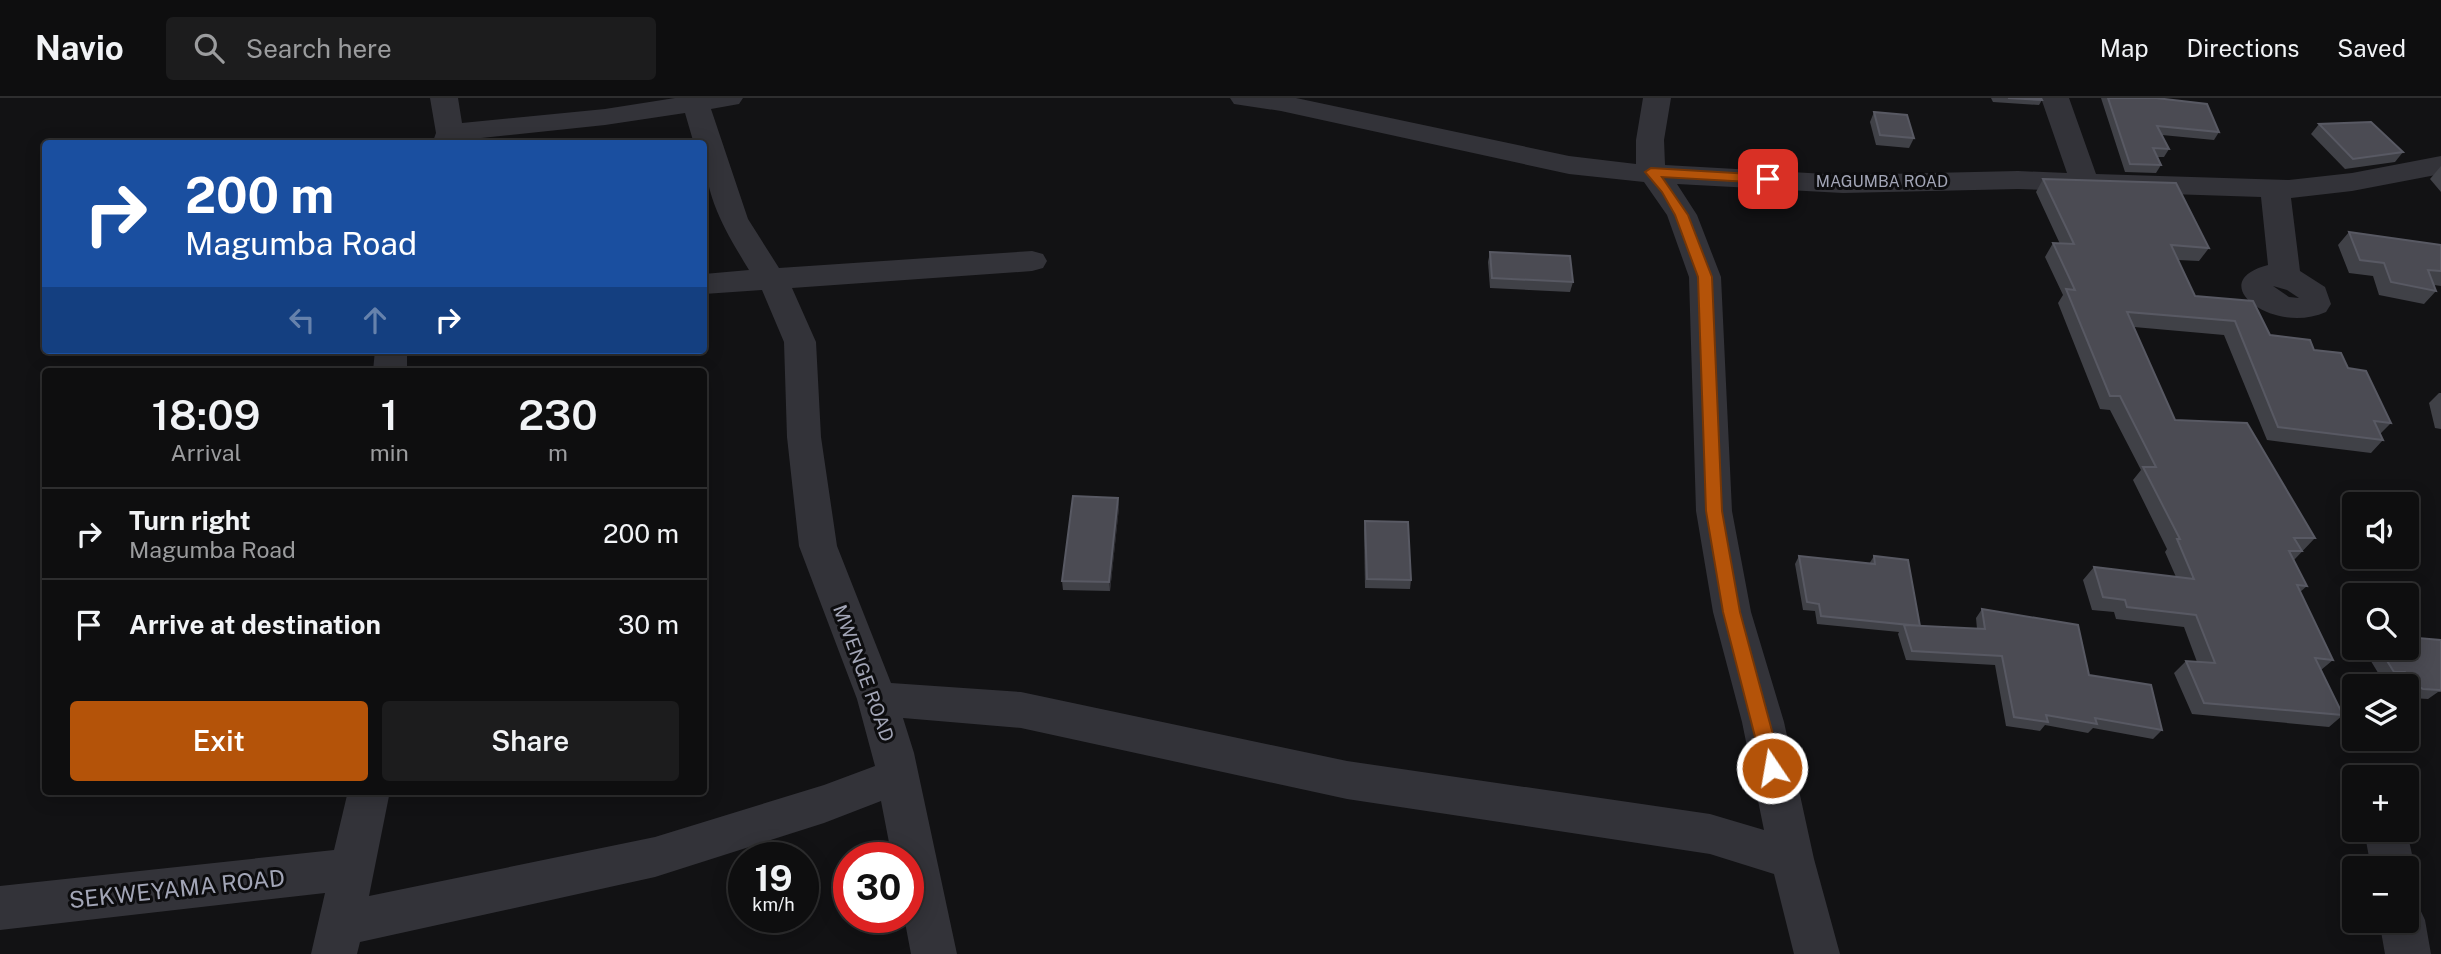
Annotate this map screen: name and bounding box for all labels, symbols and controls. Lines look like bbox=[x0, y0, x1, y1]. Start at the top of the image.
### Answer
search box bbox=[166, 17, 656, 80]
text: Navio bbox=[35, 29, 124, 67]
icon: search bbox=[190, 29, 228, 67]
text: Search here bbox=[246, 33, 392, 64]
text: Map bbox=[2100, 34, 2149, 62]
text: Directions bbox=[2187, 34, 2299, 62]
text: Saved bbox=[2337, 34, 2406, 62]
pin bbox=[1738, 149, 1798, 209]
icon: arrive bbox=[1749, 160, 1787, 198]
text: 200 m bbox=[185, 166, 334, 224]
icon: right bbox=[70, 168, 161, 259]
street label: MAGUMBA ROAD bbox=[1816, 172, 1948, 191]
text: Magumba Road bbox=[185, 225, 417, 262]
icon: left bbox=[283, 301, 321, 339]
icon: ahead bbox=[356, 301, 394, 339]
icon: right bbox=[429, 301, 467, 339]
text: 18:09 bbox=[151, 390, 260, 439]
text: 1 bbox=[381, 390, 398, 439]
text: 230 bbox=[518, 390, 598, 439]
text: Arrival bbox=[170, 439, 241, 466]
text: min bbox=[370, 439, 409, 466]
text: m bbox=[548, 439, 568, 466]
map controls bbox=[2342, 492, 2419, 933]
button: sound bbox=[2342, 492, 2419, 569]
text: Turn right bbox=[129, 505, 251, 536]
icon: right bbox=[70, 515, 108, 553]
text: 200 m bbox=[603, 518, 679, 549]
text: Magumba Road bbox=[129, 536, 296, 563]
button: search bbox=[2342, 583, 2419, 660]
street label: MWENGE ROAD bbox=[829, 602, 899, 744]
icon: arrive bbox=[70, 606, 108, 644]
text: Arrive at destination bbox=[129, 609, 381, 640]
text: 30 m bbox=[618, 609, 679, 640]
button: layers bbox=[2342, 674, 2419, 751]
button: Exit bbox=[70, 701, 368, 781]
button: Share bbox=[382, 701, 679, 781]
position arrow bbox=[1735, 731, 1809, 805]
button: + bbox=[2342, 765, 2419, 842]
speed limit sign: 30 bbox=[833, 842, 924, 933]
button: − bbox=[2342, 856, 2419, 933]
text: 19 bbox=[754, 858, 793, 899]
street label: SEKWEYAMA ROAD bbox=[68, 864, 286, 913]
text: km/h bbox=[752, 894, 795, 915]

